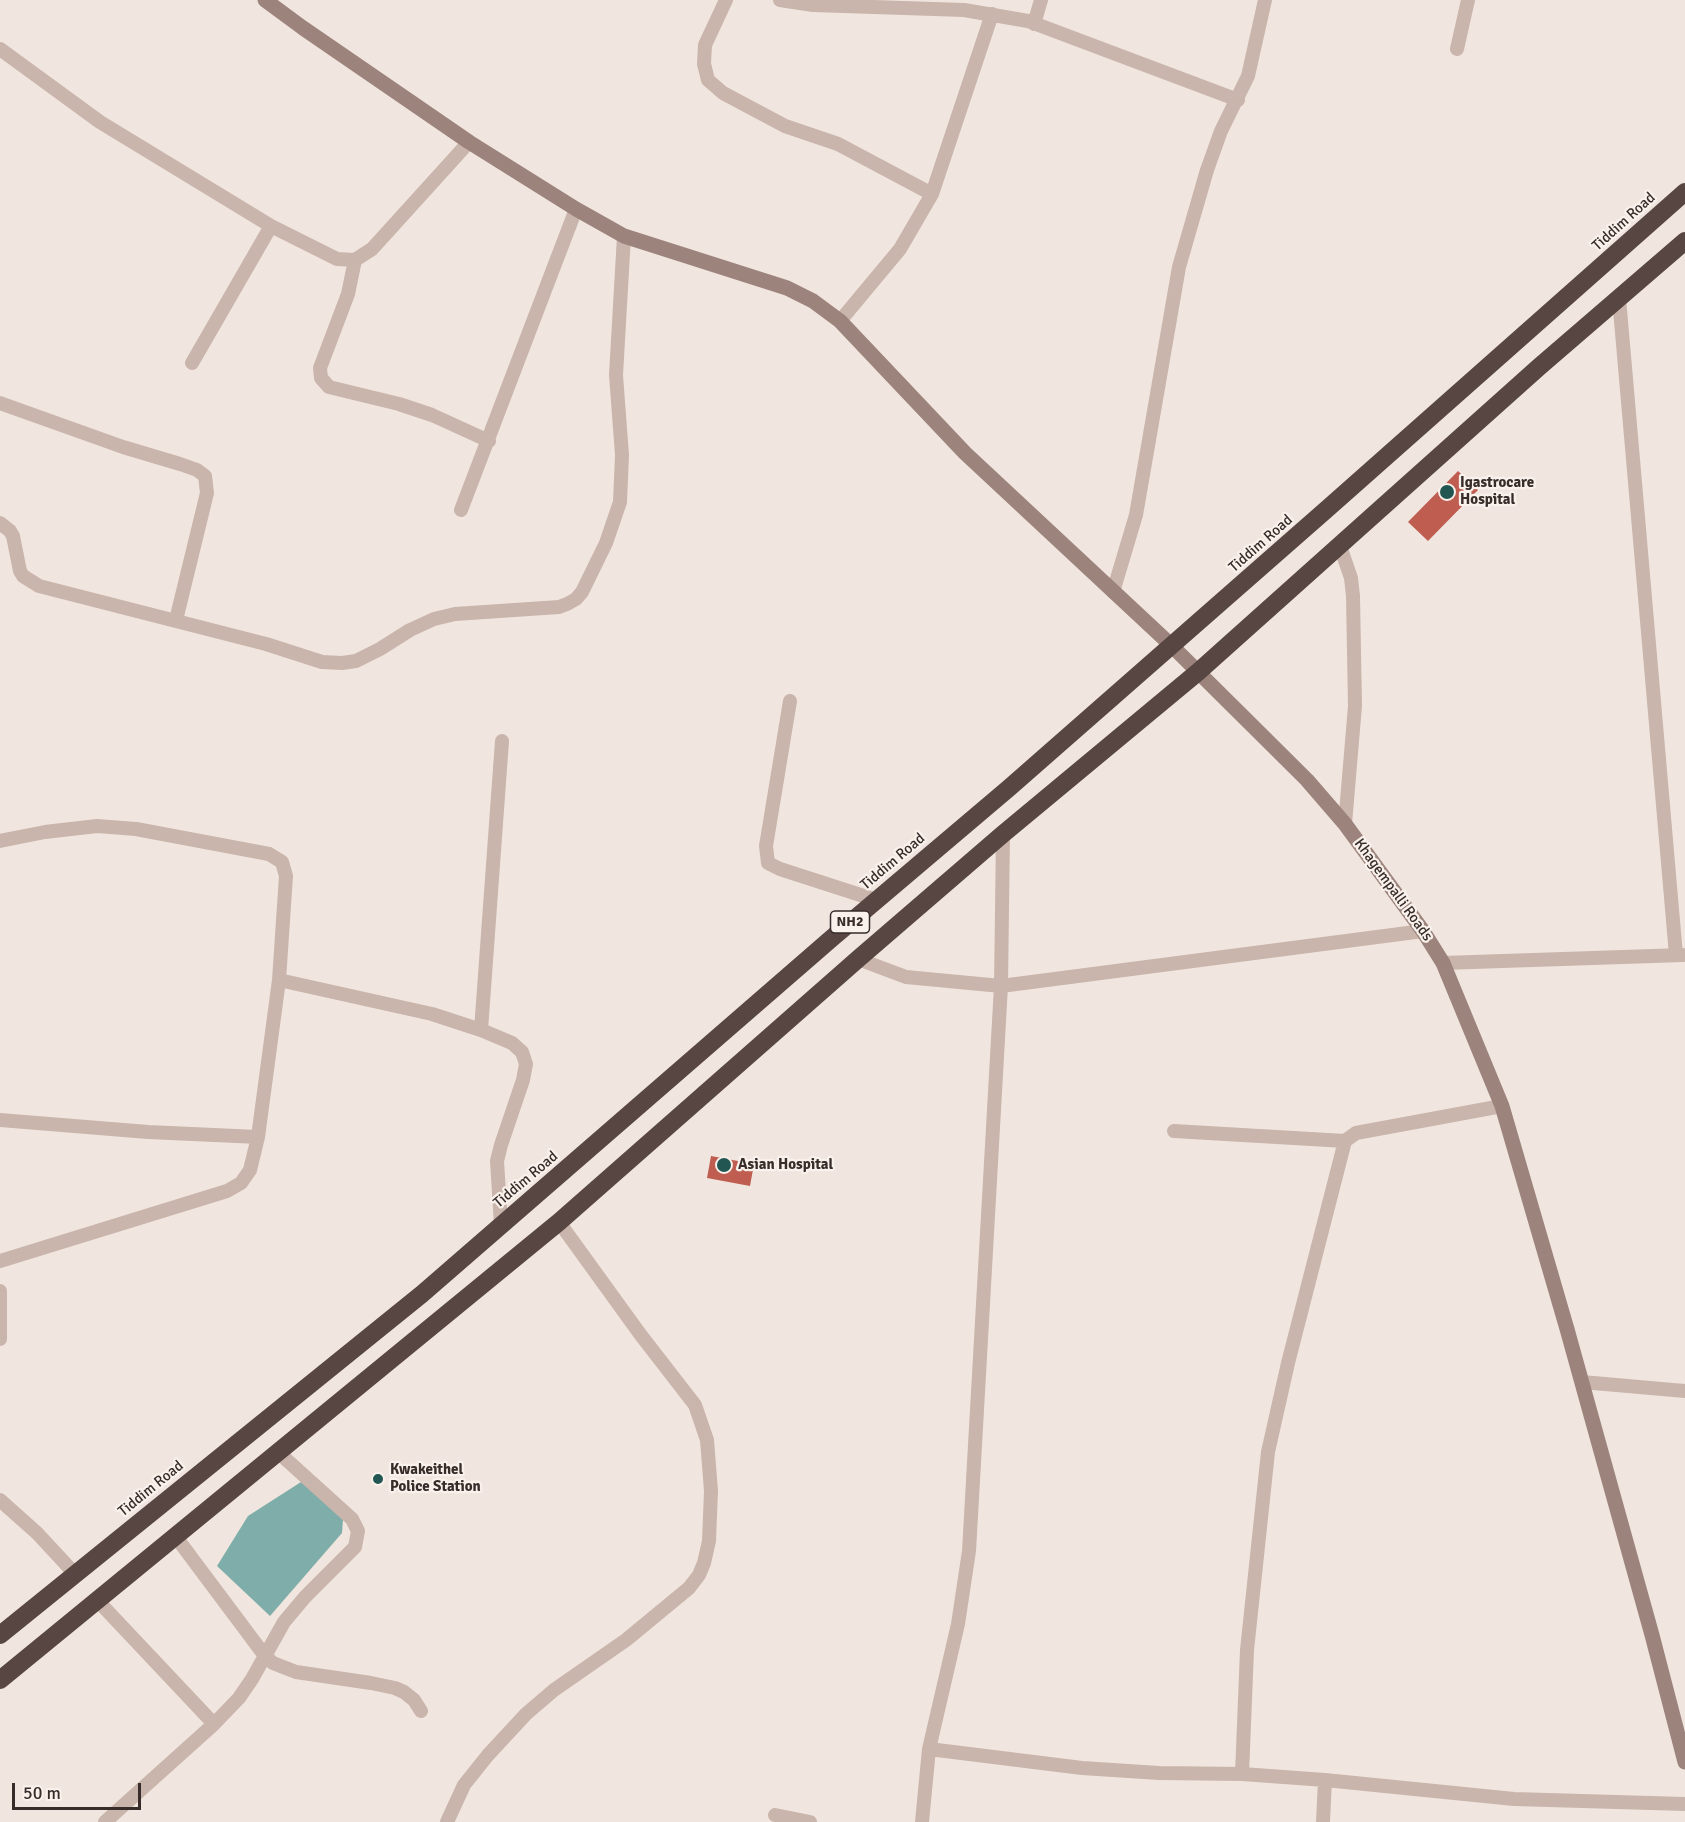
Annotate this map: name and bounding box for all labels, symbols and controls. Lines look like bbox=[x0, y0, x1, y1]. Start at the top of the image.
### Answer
street label: Tiddim Road bbox=[1589, 189, 1659, 255]
place label: Igastrocare Hospital bbox=[1460, 474, 1534, 509]
marker: Igastrocare Hospital bbox=[1438, 483, 1456, 501]
street label: Tiddim Road bbox=[1225, 511, 1297, 577]
street label: Tiddim Road bbox=[857, 830, 929, 894]
street label: Khagempalli Roads bbox=[1350, 835, 1436, 945]
road number: NH2 bbox=[830, 911, 870, 933]
street label: Tiddim Road bbox=[490, 1148, 562, 1212]
marker: Asian Hospital bbox=[715, 1156, 733, 1174]
place label: Asian Hospital bbox=[738, 1156, 833, 1174]
street label: Tiddim Road bbox=[115, 1457, 187, 1521]
place label: Kwakeithel Police Station bbox=[390, 1461, 481, 1496]
marker: Kwakeithel Police Station bbox=[371, 1472, 385, 1486]
scale bar bbox=[15, 1771, 144, 1809]
text: 50 m bbox=[23, 1782, 61, 1804]

